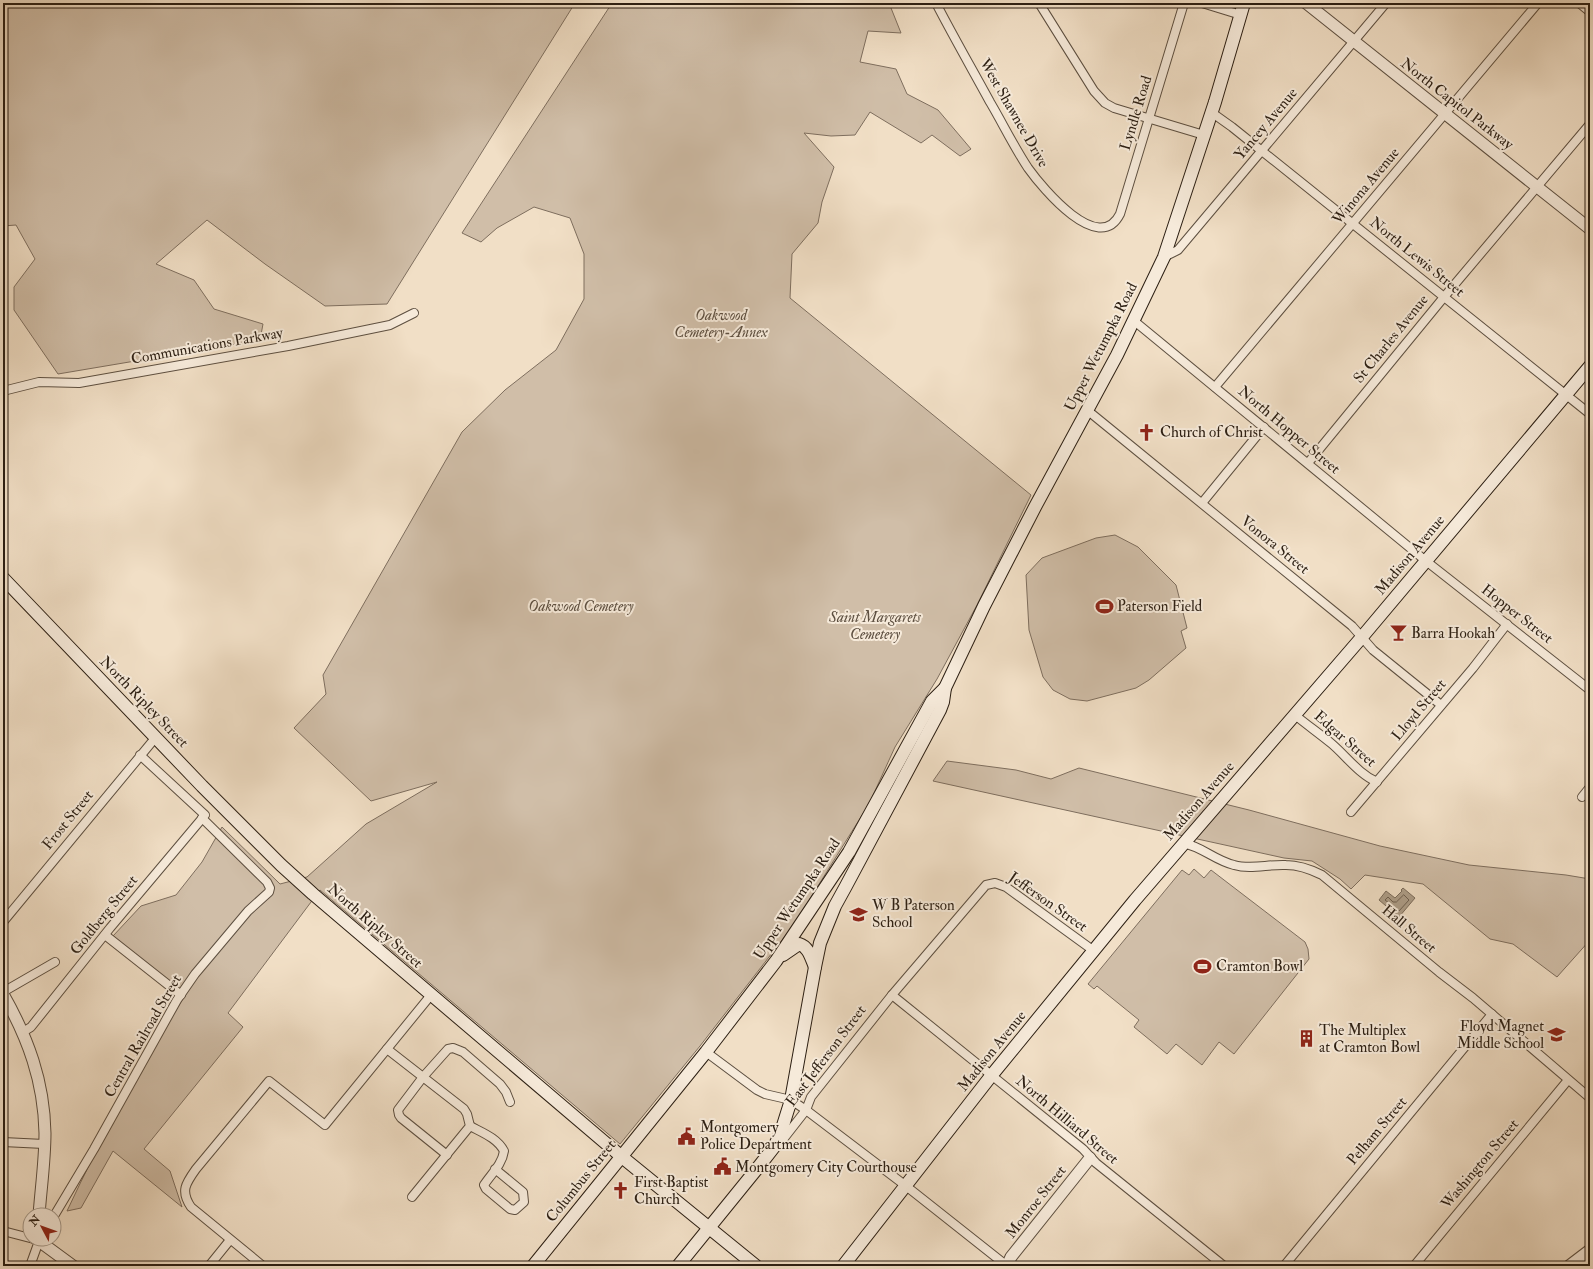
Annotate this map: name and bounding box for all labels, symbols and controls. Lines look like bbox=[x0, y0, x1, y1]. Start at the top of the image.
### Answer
street label: West Shawnee Drive bbox=[975, 54, 1053, 171]
street label: North Capitol Parkway bbox=[1396, 54, 1518, 155]
street label: Lyndle Road bbox=[1116, 73, 1157, 153]
street label: Yancey Avenue bbox=[1230, 84, 1302, 164]
street label: Winona Avenue bbox=[1328, 144, 1404, 229]
street label: North Lewis Street bbox=[1366, 213, 1468, 301]
street label: Upper Wetumpka Road bbox=[1060, 279, 1143, 415]
street label: St Charles Avenue bbox=[1349, 291, 1433, 387]
park label: Oakwood Cemetery-Annex bbox=[674, 306, 768, 342]
street label: Communications Parkway bbox=[130, 323, 285, 369]
street label: North Hopper Street bbox=[1233, 382, 1344, 479]
church icon: Church of Christ bbox=[1137, 422, 1157, 442]
place label: Church of Christ bbox=[1160, 423, 1263, 442]
street label: Madison Avenue bbox=[1371, 511, 1449, 599]
street label: Vonora Street bbox=[1237, 512, 1313, 578]
street label: Hopper Street bbox=[1477, 580, 1557, 649]
sports icon: Paterson Field bbox=[1094, 596, 1114, 616]
park label: Oakwood Cemetery bbox=[528, 597, 635, 616]
place label: Paterson Field bbox=[1117, 597, 1203, 616]
park label: Saint Margarets Cemetery bbox=[828, 608, 922, 644]
bar icon: Barra Hookah bbox=[1388, 623, 1408, 643]
place label: Barra Hookah bbox=[1411, 624, 1495, 643]
street label: North Ripley Street bbox=[95, 652, 193, 753]
street label: Lloyd Street bbox=[1388, 675, 1450, 745]
street label: Edgar Street bbox=[1310, 707, 1380, 771]
street label: Madison Avenue bbox=[1159, 758, 1239, 844]
street label: Frost Street bbox=[38, 786, 98, 854]
street label: Upper Wetumpka Road bbox=[749, 834, 846, 964]
street label: Jefferson Street bbox=[1004, 867, 1091, 937]
street label: Goldberg Street bbox=[66, 871, 142, 959]
street label: North Ripley Street bbox=[323, 879, 427, 973]
place label: W B Paterson School bbox=[871, 896, 955, 932]
street label: Hall Street bbox=[1378, 901, 1440, 957]
school or university icon: W B Paterson School bbox=[849, 904, 869, 924]
sports icon: Cramton Bowl bbox=[1193, 956, 1213, 976]
place label: Cramton Bowl bbox=[1216, 957, 1303, 976]
street label: Central Railroad Street bbox=[100, 971, 186, 1101]
street label: East Jefferson Street bbox=[782, 1001, 871, 1111]
street label: Madison Avenue bbox=[954, 1007, 1030, 1095]
place label: Floyd Magnet Middle School bbox=[1457, 1017, 1544, 1053]
place label: The Multiplex at Cramton Bowl bbox=[1319, 1021, 1420, 1057]
school or university icon: Floyd Magnet Middle School bbox=[1547, 1025, 1567, 1045]
building icon: The Multiplex at Cramton Bowl bbox=[1296, 1029, 1316, 1049]
street label: North Hilliard Street bbox=[1012, 1072, 1122, 1169]
street label: Pelham Street bbox=[1343, 1093, 1411, 1169]
street label: Washington Street bbox=[1436, 1115, 1523, 1213]
place label: Montgomery Police Department bbox=[700, 1118, 812, 1155]
public building icon: Montgomery Police Department bbox=[677, 1126, 697, 1146]
street label: Columbus Street bbox=[542, 1136, 620, 1226]
public building icon: Montgomery City Courthouse bbox=[712, 1157, 732, 1177]
place label: Montgomery City Courthouse bbox=[735, 1158, 917, 1177]
street label: Monroe Street bbox=[1002, 1162, 1071, 1242]
place label: First Baptist Church bbox=[634, 1173, 709, 1209]
church icon: First Baptist Church bbox=[611, 1181, 631, 1201]
north arrow bbox=[22, 1207, 62, 1247]
text: N bbox=[26, 1212, 44, 1230]

